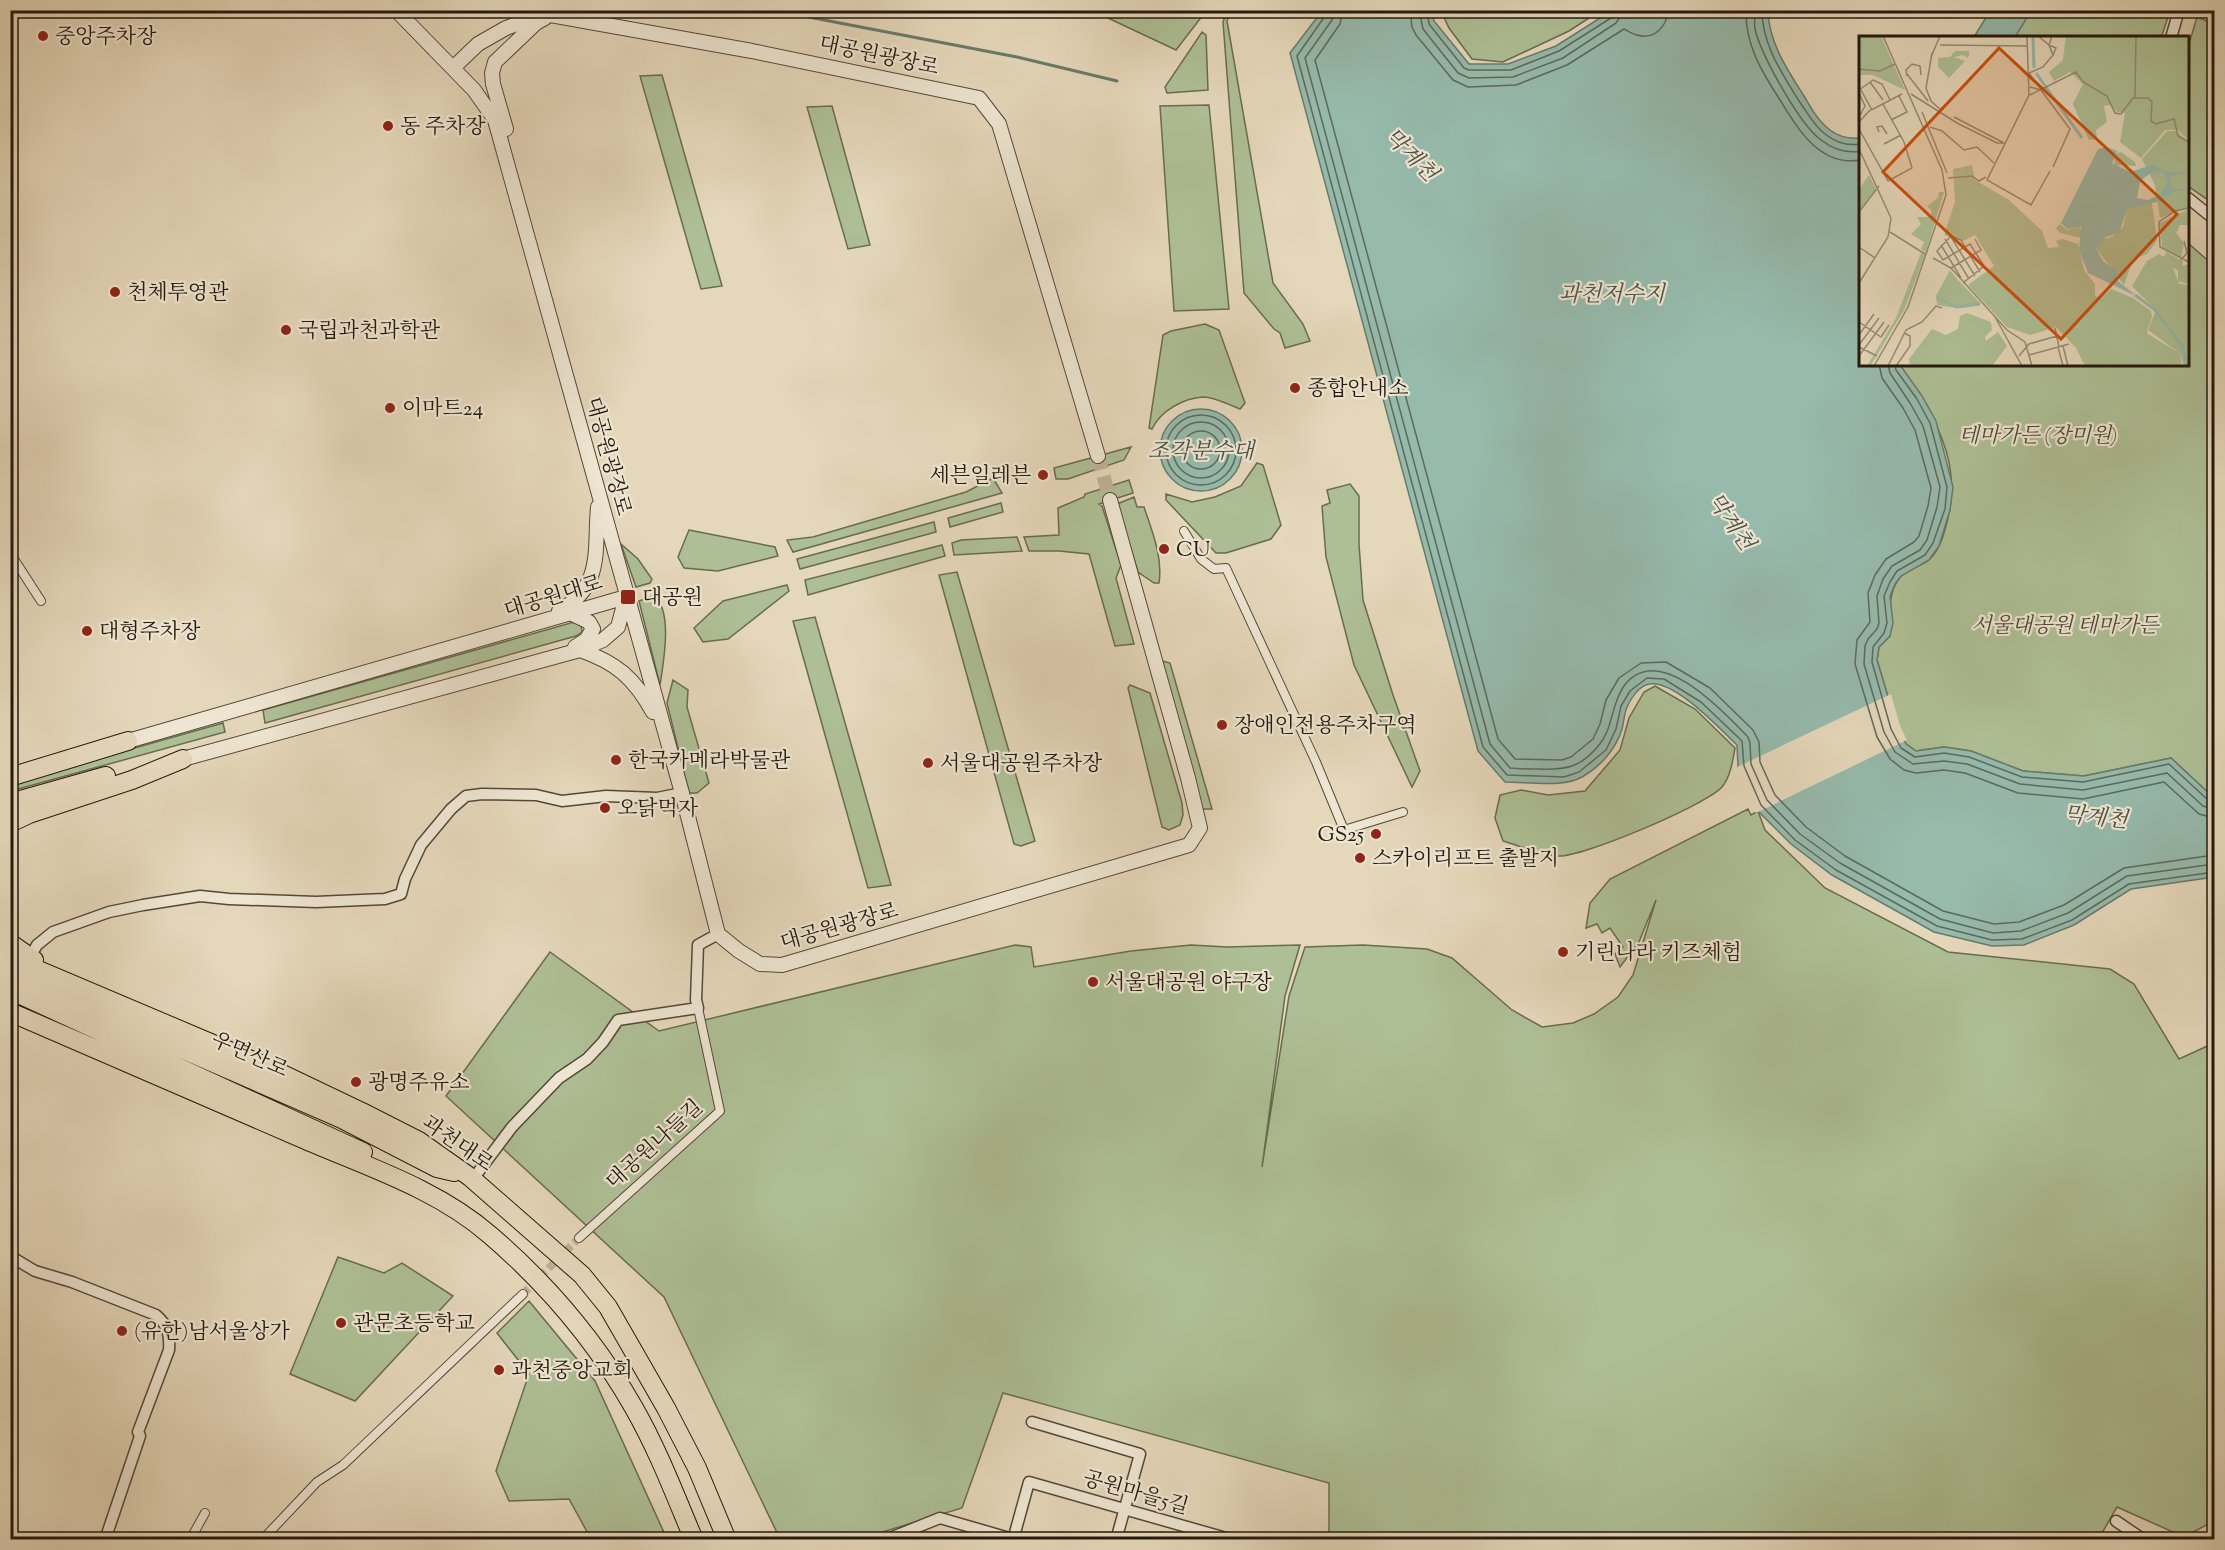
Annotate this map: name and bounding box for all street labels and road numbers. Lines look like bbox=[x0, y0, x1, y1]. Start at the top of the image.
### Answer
street label: 대공원광장로 bbox=[816, 30, 941, 84]
street label: 대공원광장로 bbox=[577, 394, 637, 519]
street label: 대공원대로 bbox=[501, 569, 606, 627]
street label: 대공원광장로 bbox=[777, 897, 902, 959]
street label: 우면산로 bbox=[206, 1026, 292, 1086]
street label: 대공원나들길 bbox=[600, 1094, 711, 1197]
street label: 과천대로 bbox=[415, 1109, 499, 1180]
street label: 공원마을5길 bbox=[1079, 1465, 1192, 1523]

